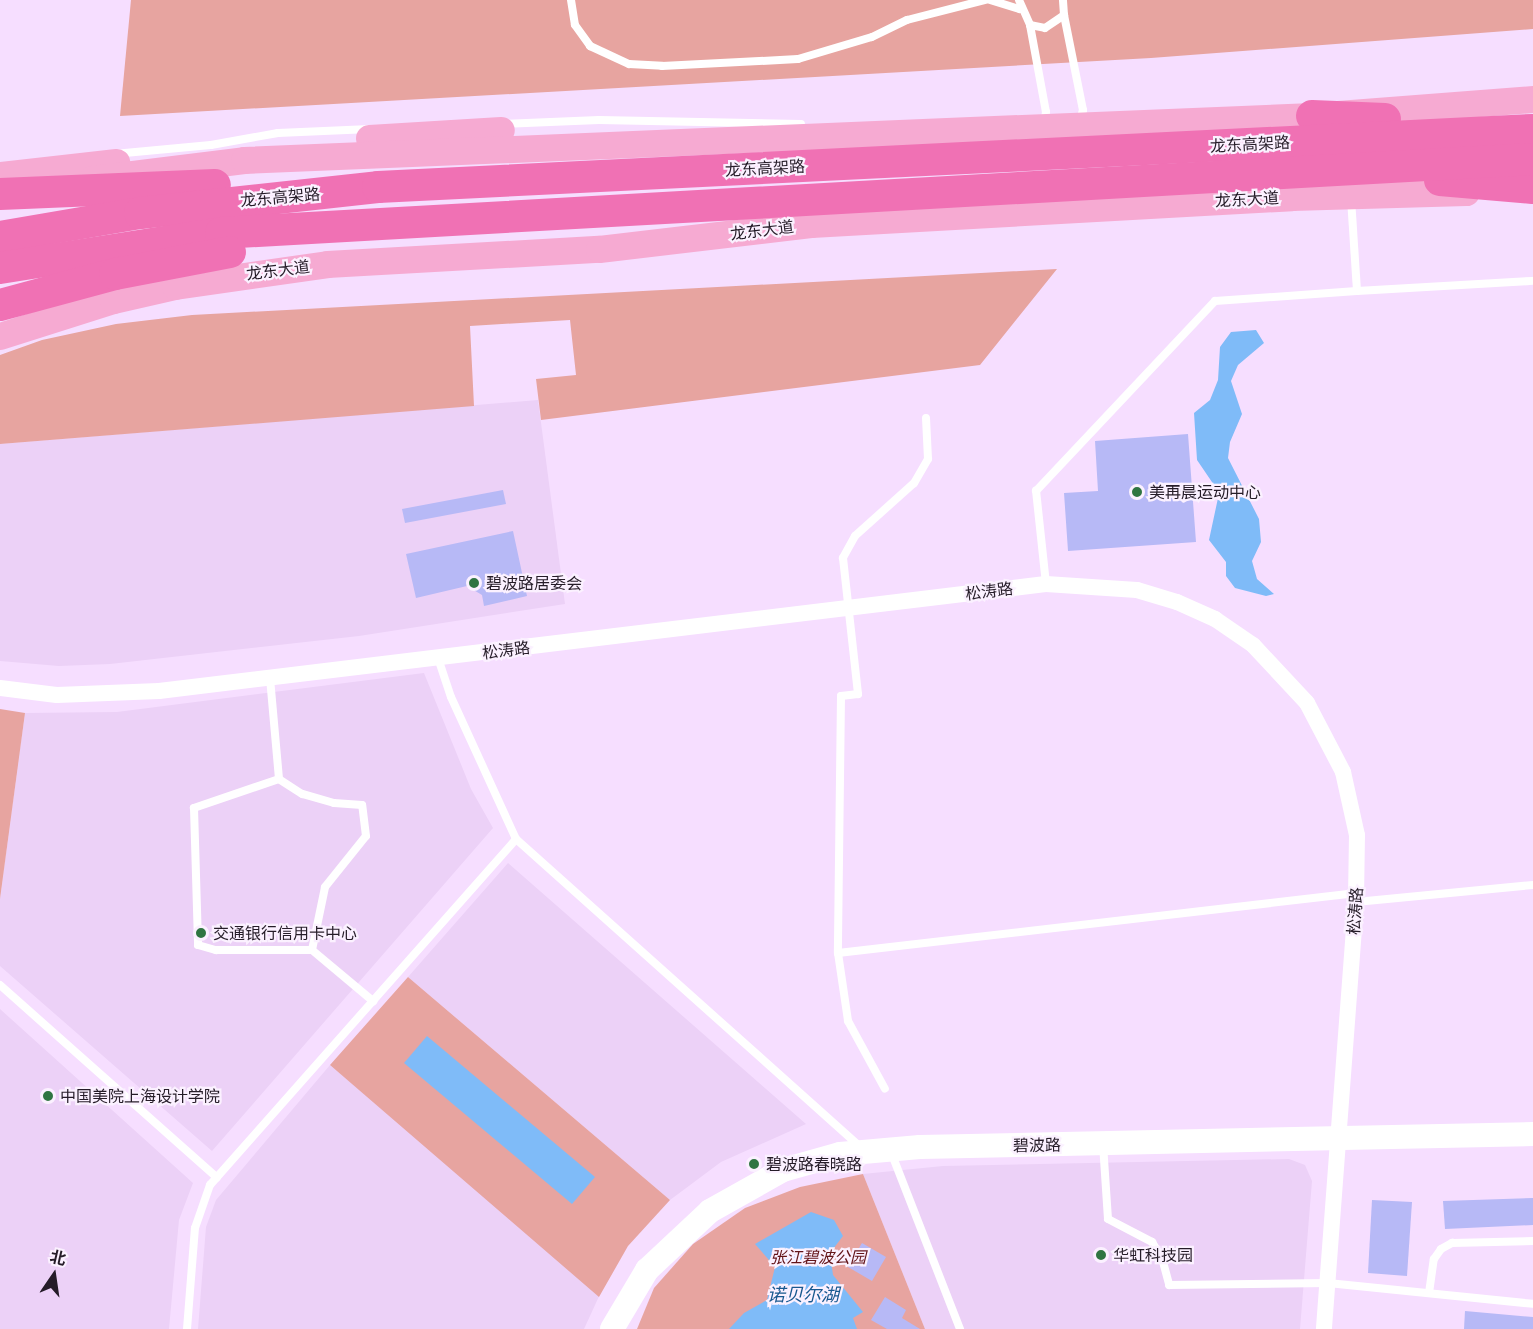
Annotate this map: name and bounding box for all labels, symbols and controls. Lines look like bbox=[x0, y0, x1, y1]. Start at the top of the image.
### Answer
street label: 龙东高架路 bbox=[1210, 132, 1290, 156]
street label: 龙东高架路 bbox=[725, 156, 805, 180]
street label: 龙东高架路 bbox=[239, 184, 321, 210]
street label: 龙东大道 bbox=[1215, 188, 1279, 210]
street label: 龙东大道 bbox=[729, 217, 795, 243]
street label: 龙东大道 bbox=[245, 257, 311, 283]
place label: 美再晨运动中心 bbox=[1149, 482, 1261, 502]
marker: 美再晨运动中心 bbox=[1130, 485, 1144, 499]
place label: 碧波路居委会 bbox=[486, 573, 582, 593]
marker: 碧波路居委会 bbox=[467, 576, 481, 590]
street label: 松涛路 bbox=[964, 579, 1014, 603]
street label: 松涛路 bbox=[481, 638, 531, 662]
street label: 松涛路 bbox=[1344, 886, 1366, 936]
place label: 交通银行信用卡中心 bbox=[213, 923, 357, 943]
marker: 交通银行信用卡中心 bbox=[194, 926, 208, 940]
place label: 中国美院上海设计学院 bbox=[60, 1086, 220, 1106]
marker: 中国美院上海设计学院 bbox=[41, 1089, 55, 1103]
street label: 碧波路 bbox=[1013, 1135, 1061, 1155]
place label: 碧波路春晓路 bbox=[766, 1154, 862, 1174]
marker: 碧波路春晓路 bbox=[747, 1157, 761, 1171]
north arrow bbox=[24, 1245, 84, 1305]
place label: 华虹科技园 bbox=[1113, 1245, 1193, 1265]
text: 北 bbox=[48, 1246, 68, 1269]
park label: 张江碧波公园 bbox=[770, 1247, 866, 1267]
marker: 华虹科技园 bbox=[1094, 1248, 1108, 1262]
water label: 诺贝尔湖 bbox=[767, 1284, 839, 1306]

